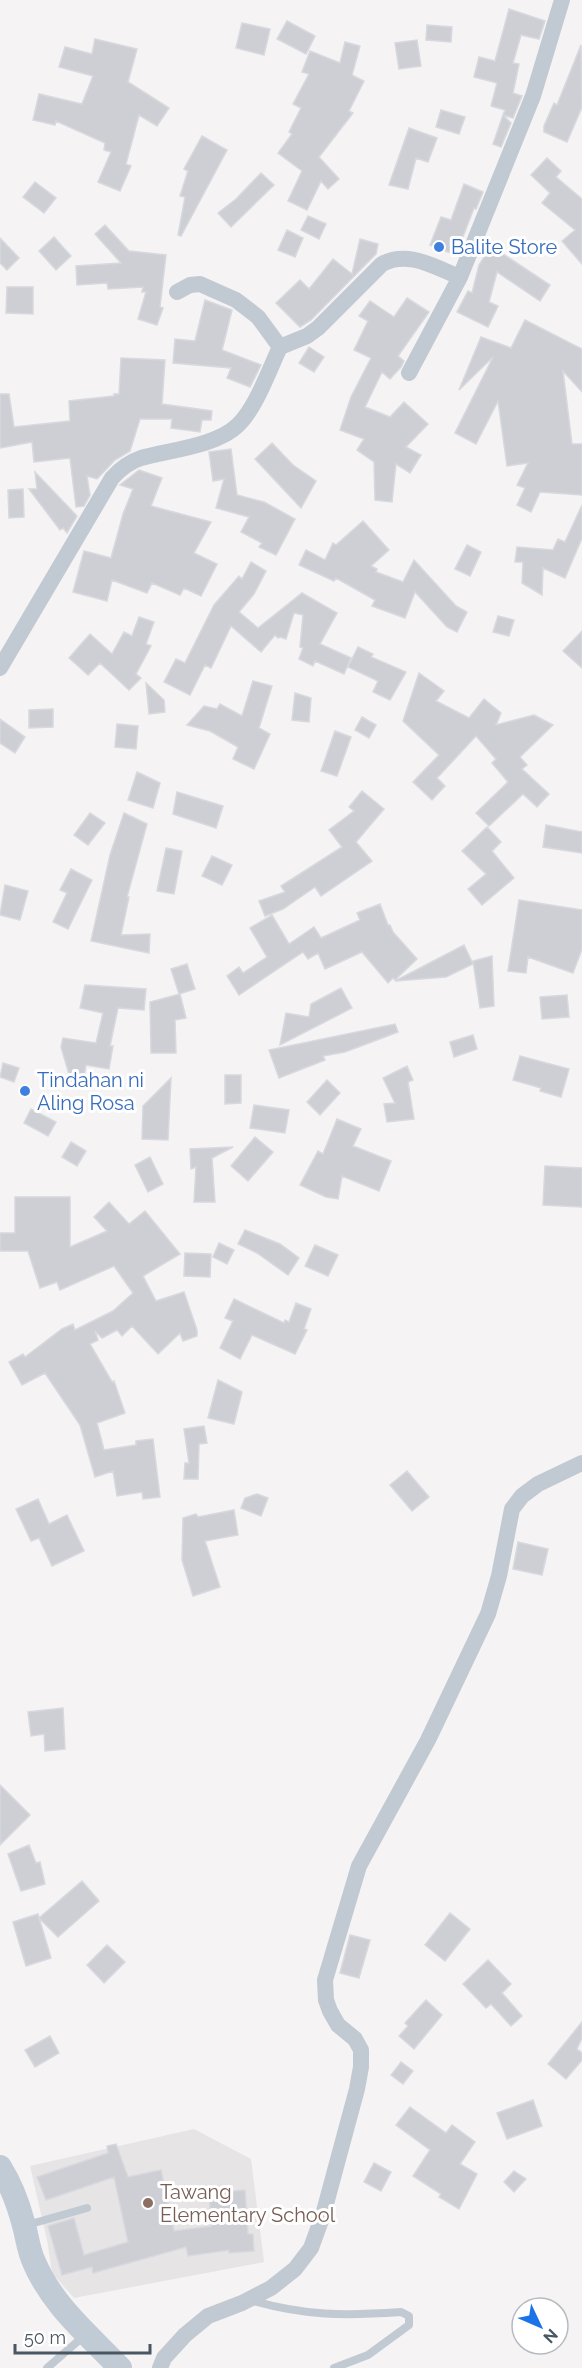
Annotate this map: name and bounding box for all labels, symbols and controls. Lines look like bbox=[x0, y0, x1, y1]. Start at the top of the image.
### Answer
place label: Balite Store bbox=[451, 235, 557, 259]
marker: Balite Store bbox=[432, 240, 446, 254]
place label: Tindahan ni Aling Rosa bbox=[37, 1068, 144, 1115]
marker: Tindahan ni Aling Rosa bbox=[18, 1084, 32, 1098]
place label: Tawang Elementary School bbox=[160, 2180, 336, 2227]
marker: Tawang Elementary School bbox=[141, 2196, 155, 2210]
north arrow bbox=[510, 2296, 570, 2356]
scale bar bbox=[15, 2317, 150, 2355]
text: N bbox=[539, 2325, 562, 2347]
text: 50 m bbox=[24, 2327, 66, 2348]

